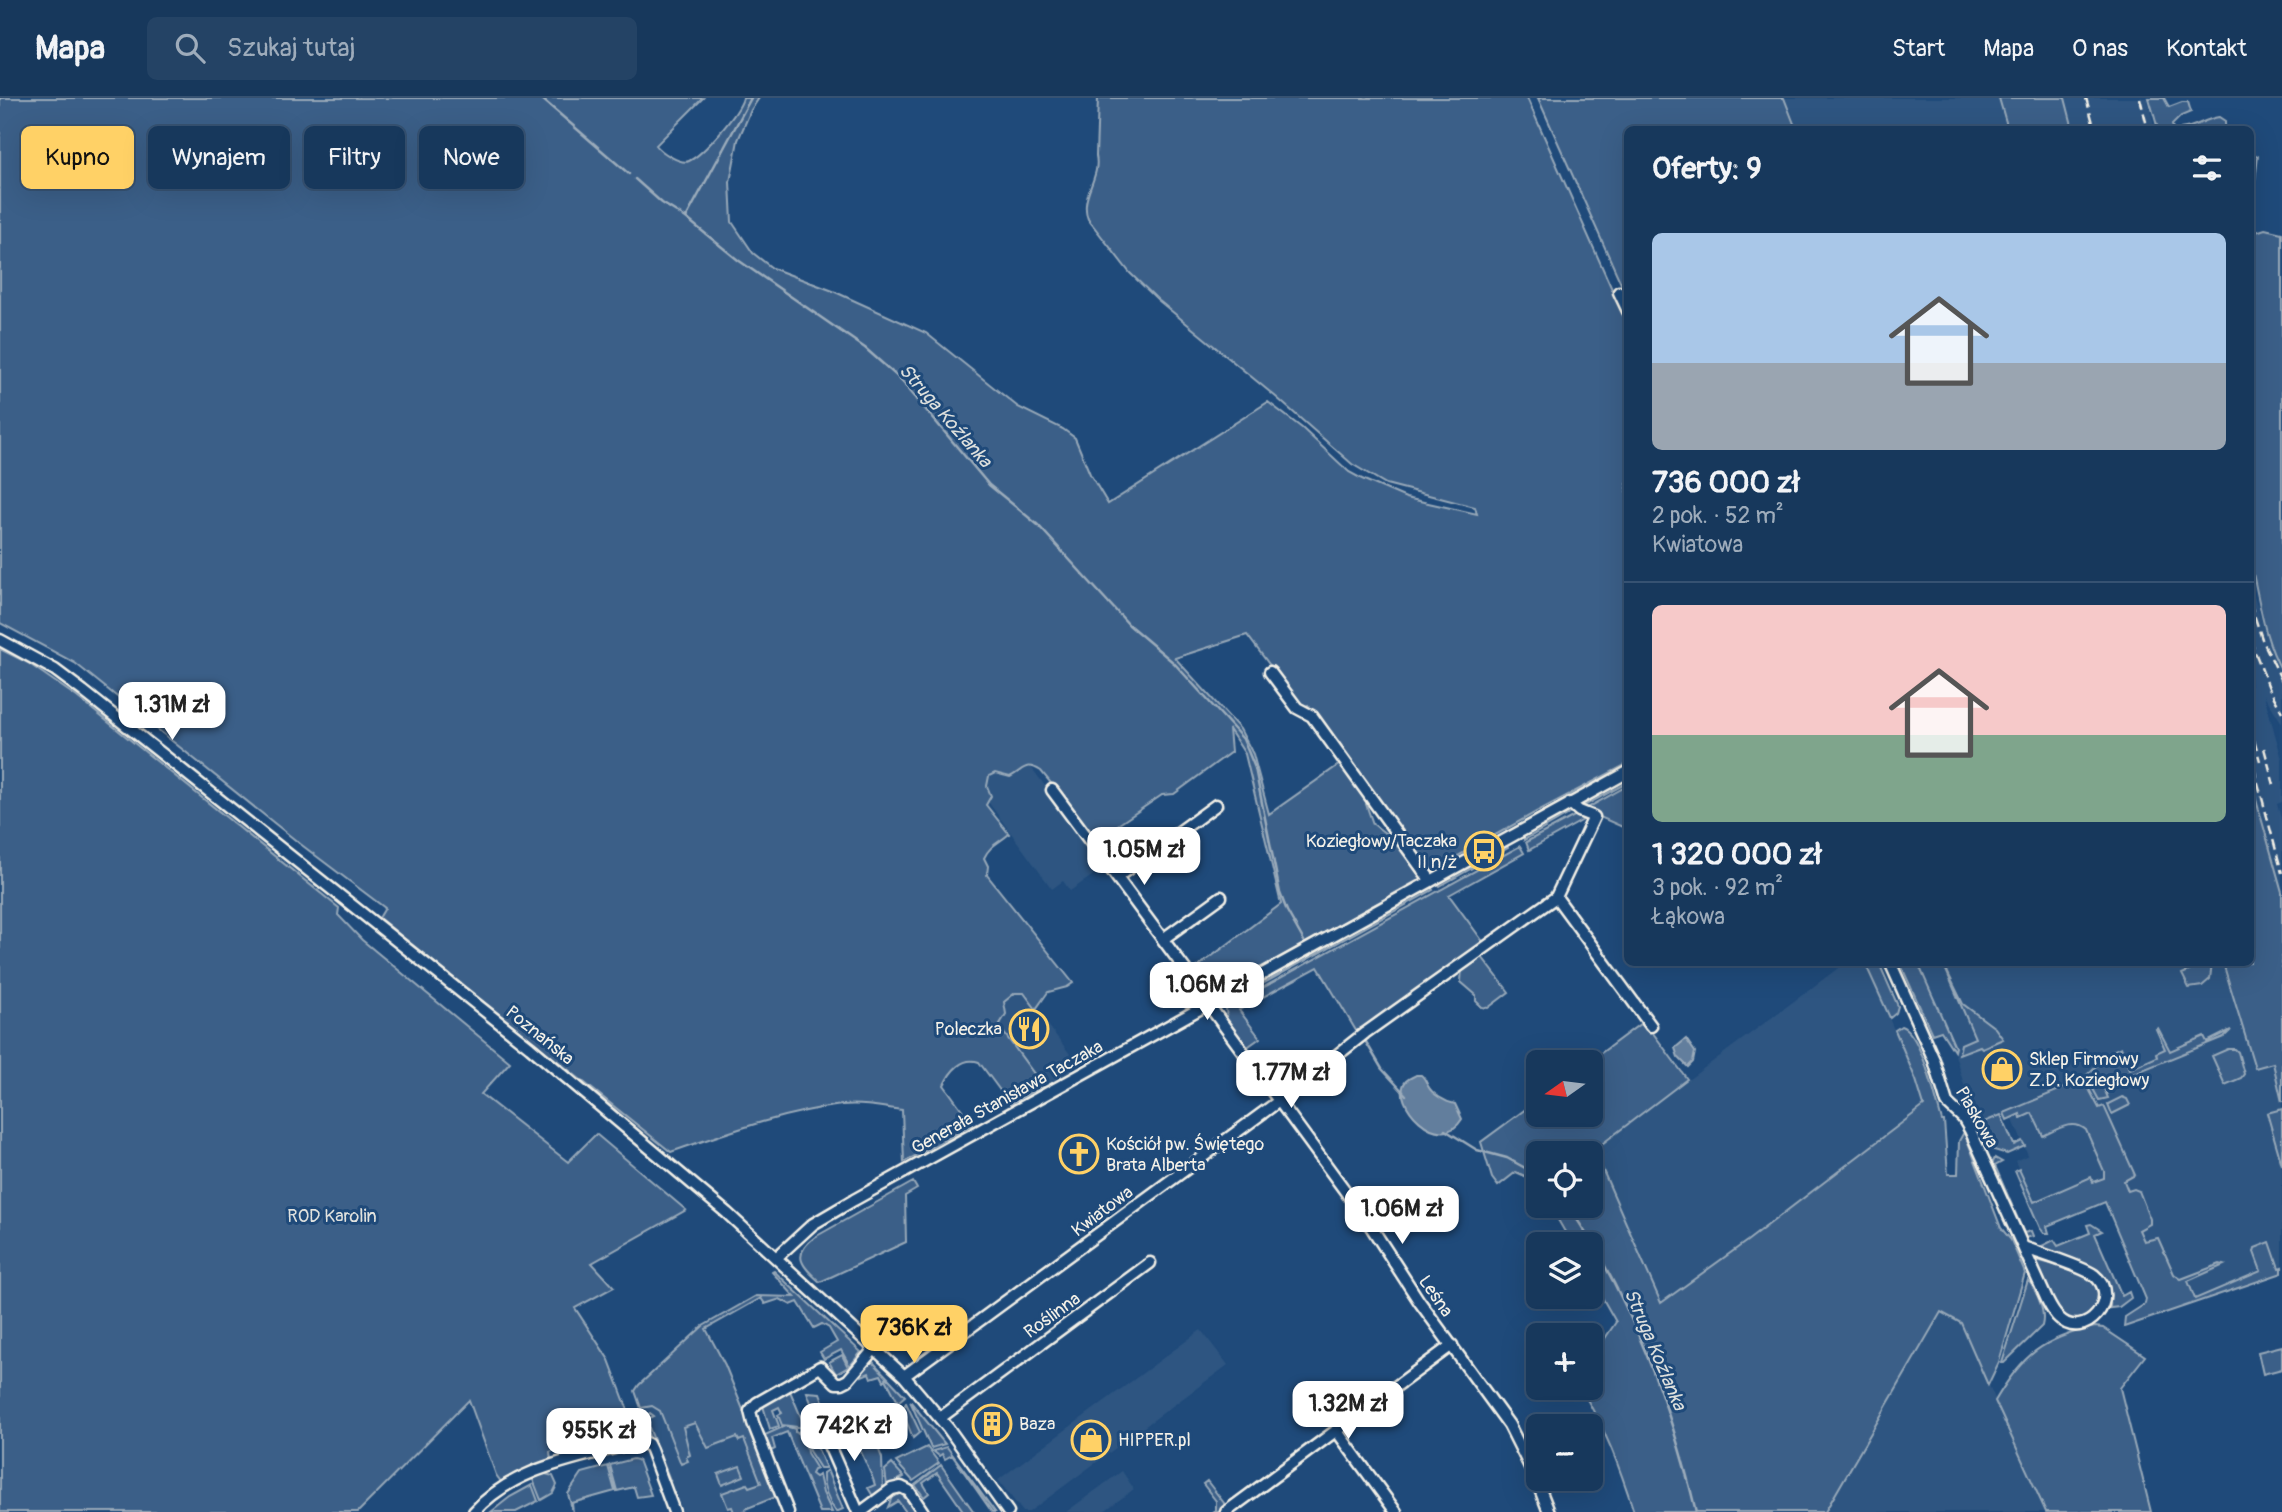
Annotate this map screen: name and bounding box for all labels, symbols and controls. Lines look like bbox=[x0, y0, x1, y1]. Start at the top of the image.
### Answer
search box bbox=[147, 17, 637, 80]
text: Mapa bbox=[35, 28, 105, 69]
icon: search bbox=[171, 29, 209, 67]
text: Szukaj tutaj bbox=[227, 32, 355, 64]
text: Start bbox=[1892, 34, 1945, 63]
text: Mapa bbox=[1983, 34, 2034, 63]
text: O nas bbox=[2072, 34, 2128, 63]
text: Kontakt bbox=[2166, 34, 2247, 63]
chip: Kupno bbox=[21, 126, 134, 189]
chip: Wynajem bbox=[148, 126, 290, 189]
chip: Filtry bbox=[304, 126, 405, 189]
chip: Nowe bbox=[419, 126, 524, 189]
icon: filters bbox=[2188, 149, 2226, 187]
text: Oferty: 9 bbox=[1652, 150, 1762, 187]
icon: home bbox=[1876, 278, 2002, 404]
water label: Struga Koźlanka bbox=[894, 359, 998, 473]
text: 736 000 zł bbox=[1652, 464, 1800, 501]
text: 2 pok. · 52 m² bbox=[1652, 501, 1784, 530]
text: Kwiatowa bbox=[1652, 530, 1743, 559]
icon: home bbox=[1876, 650, 2002, 776]
pin: 1.31M zł bbox=[100, 682, 244, 742]
text: 1.31M zł bbox=[134, 690, 210, 719]
pin: 1.05M zł bbox=[1072, 828, 1216, 887]
place label: Koziegłowy/Taczaka II n/ż bbox=[1306, 830, 1457, 874]
bus stop icon: Koziegłowy/Taczaka II n/ż bbox=[1463, 830, 1505, 872]
text: 1.05M zł bbox=[1103, 835, 1185, 864]
text: 1 320 000 zł bbox=[1652, 836, 1822, 873]
text: 3 pok. · 92 m² bbox=[1652, 873, 1783, 902]
text: Łąkowa bbox=[1652, 902, 1725, 931]
pin: 1.06M zł bbox=[1135, 962, 1279, 1022]
text: 1.06M zł bbox=[1166, 970, 1248, 999]
street label: Poznańska bbox=[501, 1001, 579, 1070]
restaurant icon: Poleczka bbox=[1008, 1008, 1050, 1050]
place label: Poleczka bbox=[935, 1018, 1002, 1041]
street label: Generała Stanisława Taczaka bbox=[907, 1035, 1107, 1160]
shop icon: Sklep Firmowy Z.D. Koziegłowy bbox=[1981, 1048, 2023, 1090]
place label: Sklep Firmowy Z.D. Koziegłowy bbox=[2029, 1048, 2149, 1092]
north arrow bbox=[1526, 1050, 1603, 1127]
map controls bbox=[1526, 1050, 1603, 1491]
pin: 1.77M zł bbox=[1219, 1051, 1363, 1110]
text: 1.77M zł bbox=[1252, 1058, 1330, 1087]
street label: Piaskowa bbox=[1950, 1082, 2003, 1152]
church icon: Kościół pw. Świętego Brata Alberta bbox=[1058, 1133, 1100, 1175]
place label: Kościół pw. Świętego Brata Alberta bbox=[1106, 1133, 1264, 1177]
button: locate bbox=[1526, 1141, 1603, 1218]
street label: Kwiatowa bbox=[1067, 1181, 1138, 1242]
pin: 1.06M zł bbox=[1330, 1186, 1474, 1246]
text: 1.06M zł bbox=[1361, 1194, 1443, 1223]
park label: ROD Karolin bbox=[287, 1205, 377, 1228]
button: layers bbox=[1526, 1232, 1603, 1309]
street label: Leśna bbox=[1413, 1271, 1458, 1322]
water label: Struga Koźlanka bbox=[1619, 1285, 1692, 1415]
street label: Roślinna bbox=[1020, 1287, 1085, 1344]
pin: 736K zł bbox=[849, 1306, 979, 1365]
text: 736K zł bbox=[877, 1313, 951, 1342]
button: + bbox=[1526, 1323, 1603, 1400]
pin: 1.32M zł bbox=[1276, 1382, 1420, 1441]
text: 1.32M zł bbox=[1309, 1389, 1387, 1418]
building icon: Baza bbox=[971, 1403, 1013, 1445]
pin: 742K zł bbox=[789, 1404, 919, 1463]
pin: 955K zł bbox=[534, 1408, 664, 1468]
text: 742K zł bbox=[817, 1411, 891, 1440]
place label: Baza bbox=[1019, 1413, 1055, 1436]
button: − bbox=[1526, 1414, 1603, 1491]
text: 955K zł bbox=[562, 1416, 636, 1445]
shop icon: HIPPER.pl bbox=[1070, 1419, 1112, 1461]
place label: HIPPER.pl bbox=[1118, 1429, 1191, 1452]

